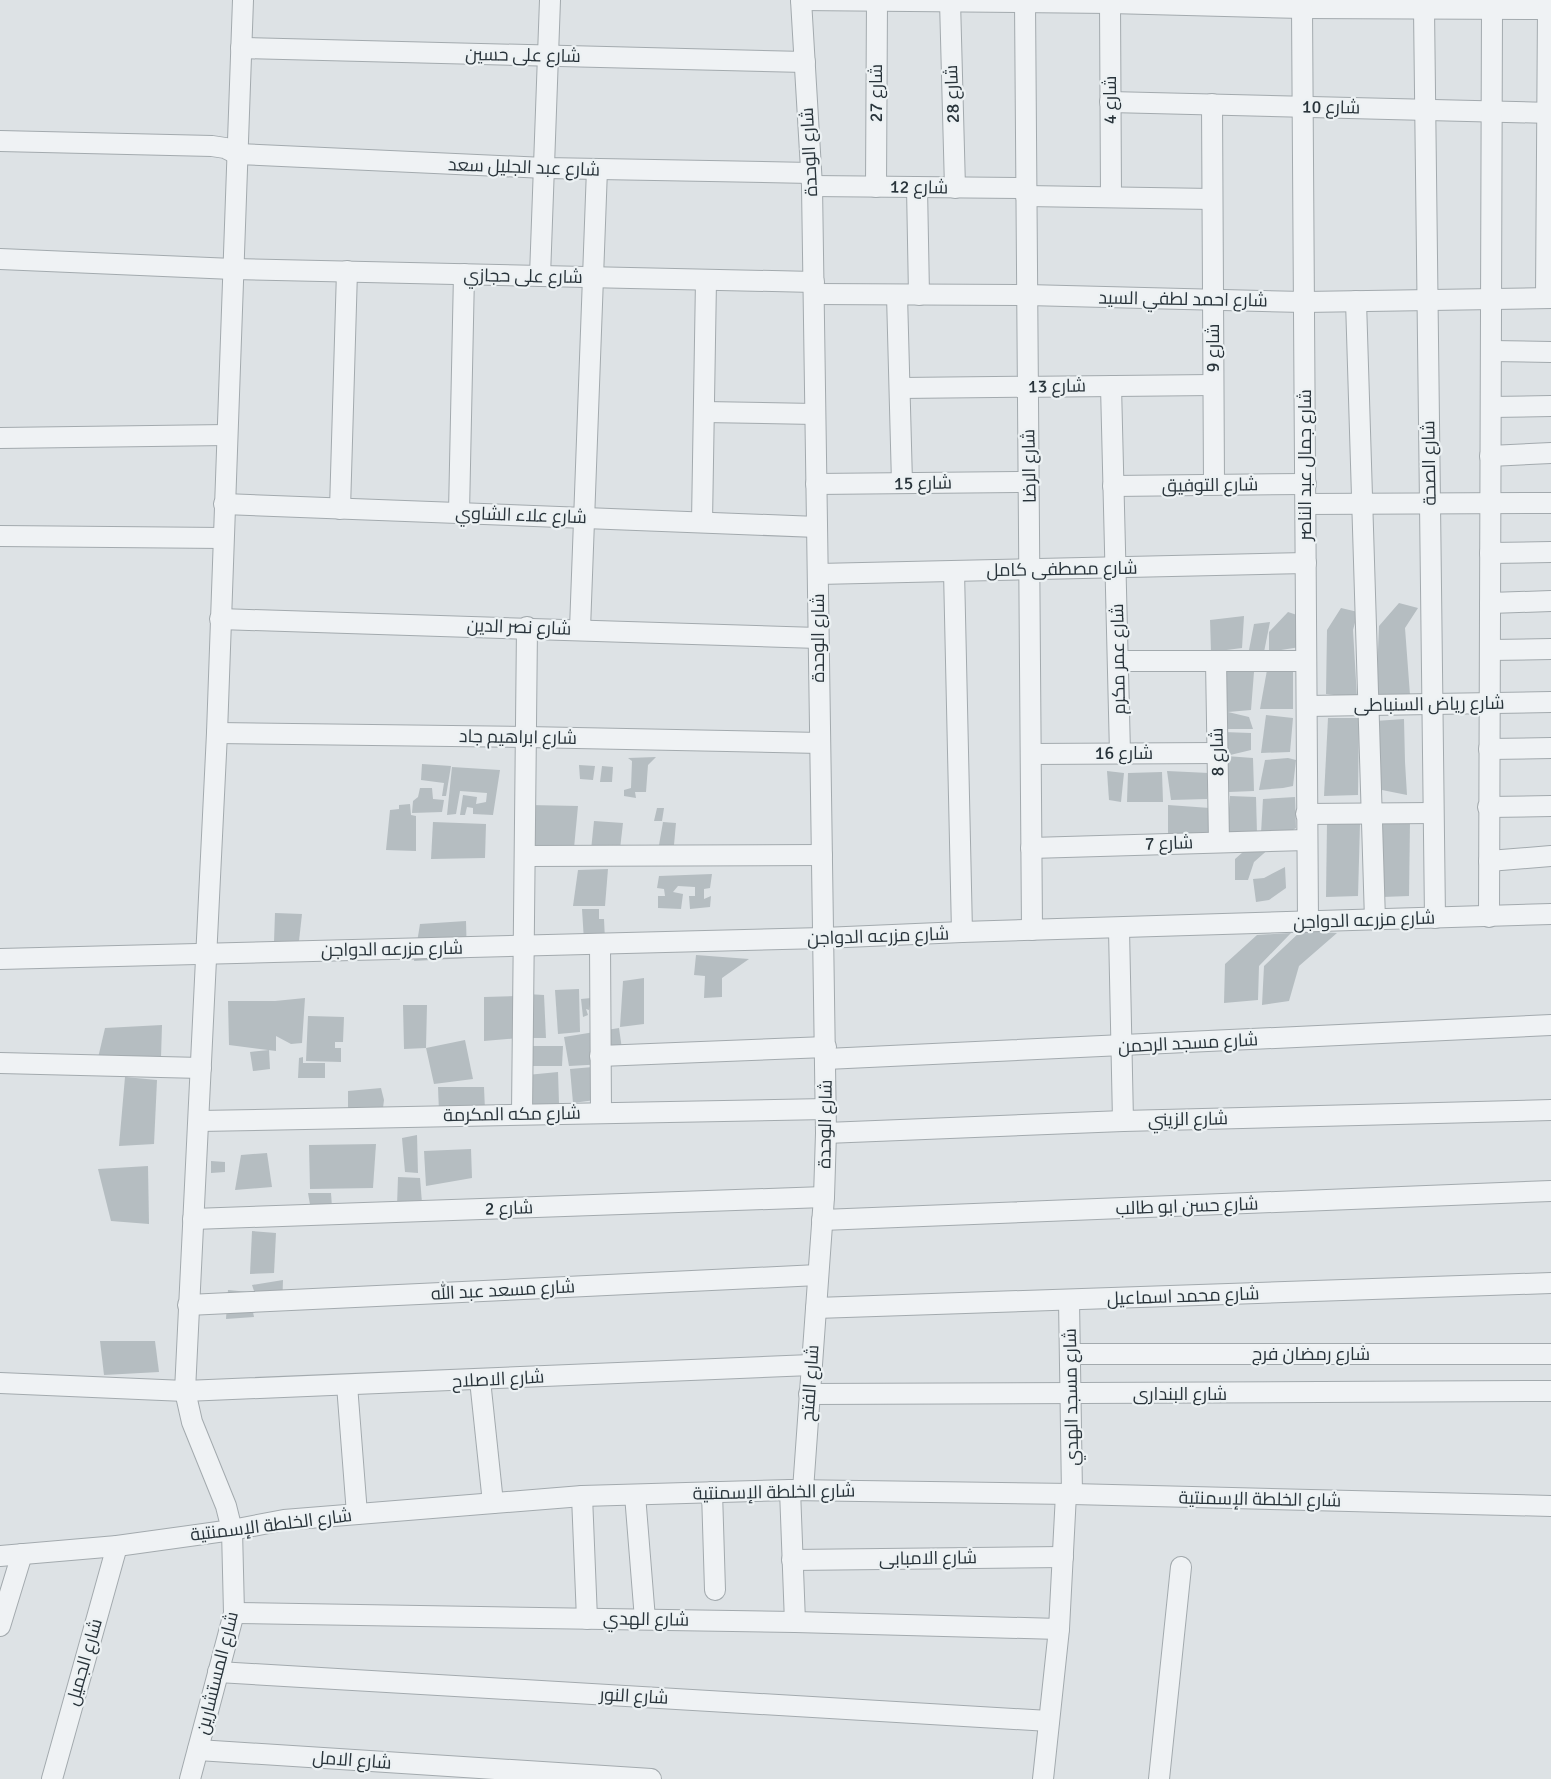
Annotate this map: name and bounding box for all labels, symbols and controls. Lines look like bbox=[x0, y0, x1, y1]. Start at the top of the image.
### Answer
street label: شارع على حسين bbox=[465, 43, 581, 68]
street label: شارع 27 bbox=[865, 64, 888, 122]
street label: شارع 28 bbox=[940, 64, 965, 124]
street label: شارع 4 bbox=[1099, 76, 1122, 124]
street label: شارع 10 bbox=[1302, 95, 1360, 120]
street label: شارع الوحدة bbox=[796, 107, 823, 197]
street label: شارع عبد الجليل سعد bbox=[447, 153, 601, 182]
street label: شارع 12 bbox=[890, 175, 948, 200]
street label: شارع على حجازي bbox=[463, 264, 583, 291]
street label: شارع احمد لطفي السيد bbox=[1098, 287, 1268, 314]
street label: شارع 9 bbox=[1202, 324, 1225, 372]
street label: شارع 13 bbox=[1028, 374, 1086, 399]
street label: شارع جمال عبد الناصر bbox=[1294, 389, 1317, 542]
street label: شارع الصحة bbox=[1417, 420, 1442, 506]
street label: شارع الرضا bbox=[1017, 429, 1042, 503]
street label: شارع 15 bbox=[894, 471, 952, 496]
street label: شارع التوفيق bbox=[1161, 473, 1259, 498]
street label: شارع علاء الشاوي bbox=[455, 502, 587, 531]
street label: شارع مصطفى كامل bbox=[986, 557, 1138, 582]
street label: شارع الوحدة bbox=[807, 593, 830, 683]
street label: شارع عمر مكرم bbox=[1106, 603, 1131, 715]
street label: شارع نصر الدين bbox=[466, 614, 572, 641]
street label: شارع رياض السنباطى bbox=[1353, 692, 1505, 717]
street label: شارع ابراهيم جاد bbox=[459, 725, 577, 750]
street label: شارع 8 bbox=[1206, 728, 1229, 776]
street label: شارع 16 bbox=[1095, 742, 1153, 765]
street label: شارع 7 bbox=[1144, 831, 1194, 856]
street label: شارع مزرعه الدواجن bbox=[1293, 907, 1435, 934]
street label: شارع مزرعه الدواجن bbox=[807, 923, 949, 950]
street label: شارع مزرعه الدواجن bbox=[321, 937, 463, 962]
street label: شارع مسجد الرحمن bbox=[1117, 1028, 1259, 1059]
street label: شارع الوحدة bbox=[813, 1079, 838, 1169]
street label: شارع مكه المكرمة bbox=[443, 1102, 581, 1127]
street label: شارع الزيني bbox=[1148, 1107, 1228, 1134]
street label: شارع حسن ابو طالب bbox=[1115, 1193, 1259, 1220]
street label: شارع 2 bbox=[484, 1196, 534, 1221]
street label: شارع مسعد عبد الله bbox=[430, 1274, 576, 1306]
street label: شارع محمد اسماعيل bbox=[1106, 1282, 1260, 1311]
street label: شارع مسجد الهدي bbox=[1059, 1328, 1086, 1466]
street label: شارع رمضان فرج bbox=[1252, 1343, 1370, 1366]
street label: شارع الفتح bbox=[796, 1344, 825, 1422]
street label: شارع الاصلاح bbox=[451, 1366, 545, 1393]
street label: شارع البندارى bbox=[1133, 1383, 1227, 1406]
street label: شارع الخلطة الإسمنتية bbox=[693, 1480, 855, 1505]
street label: شارع الخلطة الإسمنتية bbox=[1179, 1487, 1341, 1512]
street label: شارع الخلطة الإسمنتية bbox=[189, 1504, 353, 1547]
street label: شارع الامبابى bbox=[879, 1546, 977, 1571]
street label: شارع الهدي bbox=[603, 1607, 689, 1634]
street label: شارع المستشارين bbox=[191, 1609, 244, 1737]
street label: شارع الجميل bbox=[61, 1616, 108, 1708]
street label: شارع النور bbox=[598, 1683, 669, 1710]
street label: شارع الامل bbox=[312, 1746, 392, 1775]

